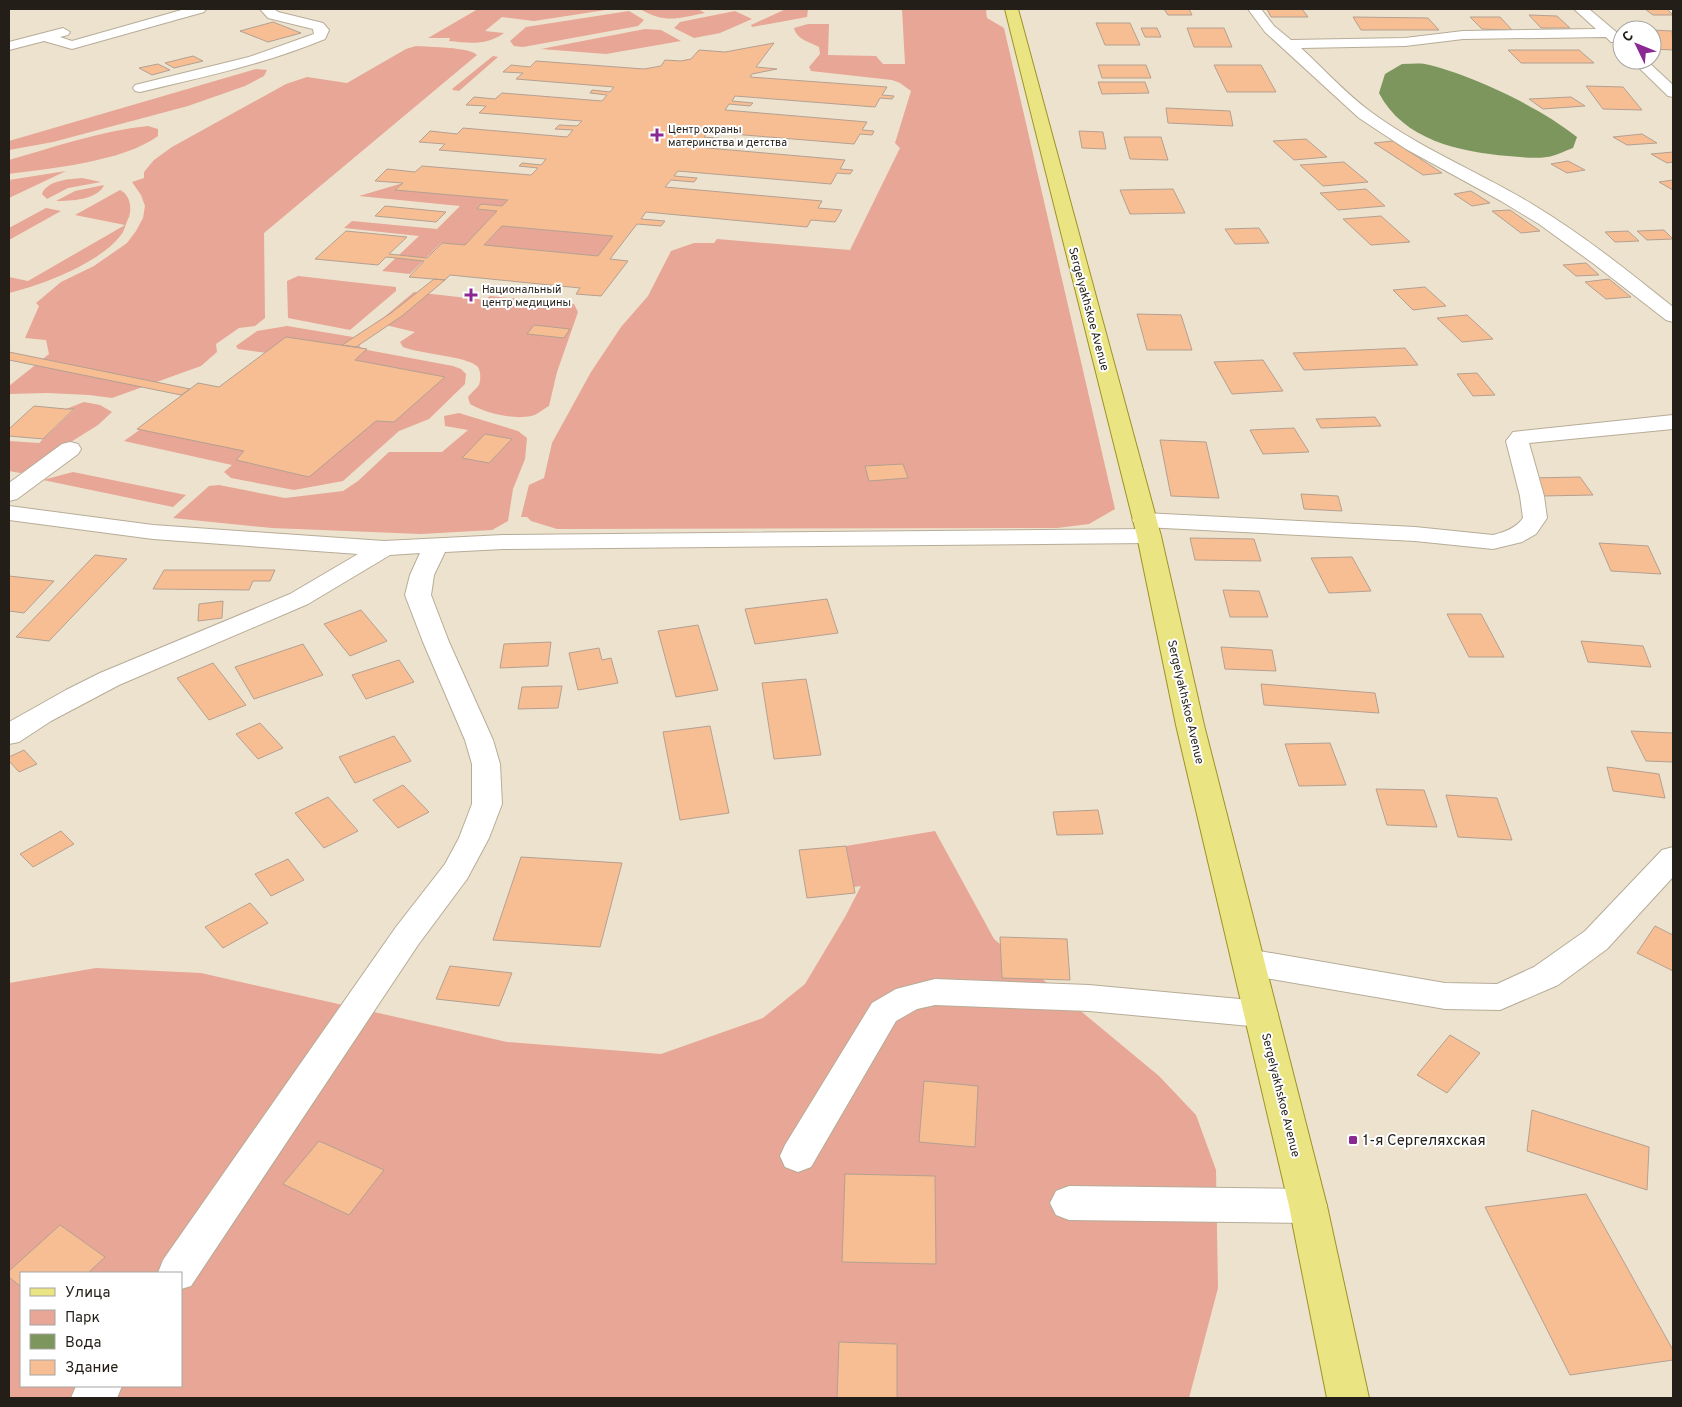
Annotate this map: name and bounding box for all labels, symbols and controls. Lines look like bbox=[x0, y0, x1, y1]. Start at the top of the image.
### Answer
north arrow bbox=[1612, 20, 1662, 70]
text: С bbox=[1619, 28, 1638, 46]
place label: Центр охраны материнства и детства bbox=[668, 123, 787, 150]
marker: Центр охраны материнства и детства bbox=[650, 128, 664, 142]
street label: Sergelyakhskoe Avenue bbox=[1064, 246, 1112, 373]
place label: Национальный центр медицины bbox=[482, 283, 571, 310]
marker: Национальный центр медицины bbox=[464, 288, 478, 302]
street label: Sergelyakhskoe Avenue bbox=[1163, 638, 1207, 766]
street label: Sergelyakhskoe Avenue bbox=[1257, 1032, 1303, 1159]
place label: 1-я Сергеляхская bbox=[1363, 1132, 1486, 1151]
marker: 1-я Сергеляхская bbox=[1347, 1134, 1359, 1146]
legend bbox=[20, 1272, 182, 1387]
text: Улица bbox=[65, 1284, 110, 1303]
text: Парк bbox=[65, 1309, 100, 1328]
text: Вода bbox=[65, 1334, 101, 1353]
text: Здание bbox=[65, 1359, 118, 1378]

